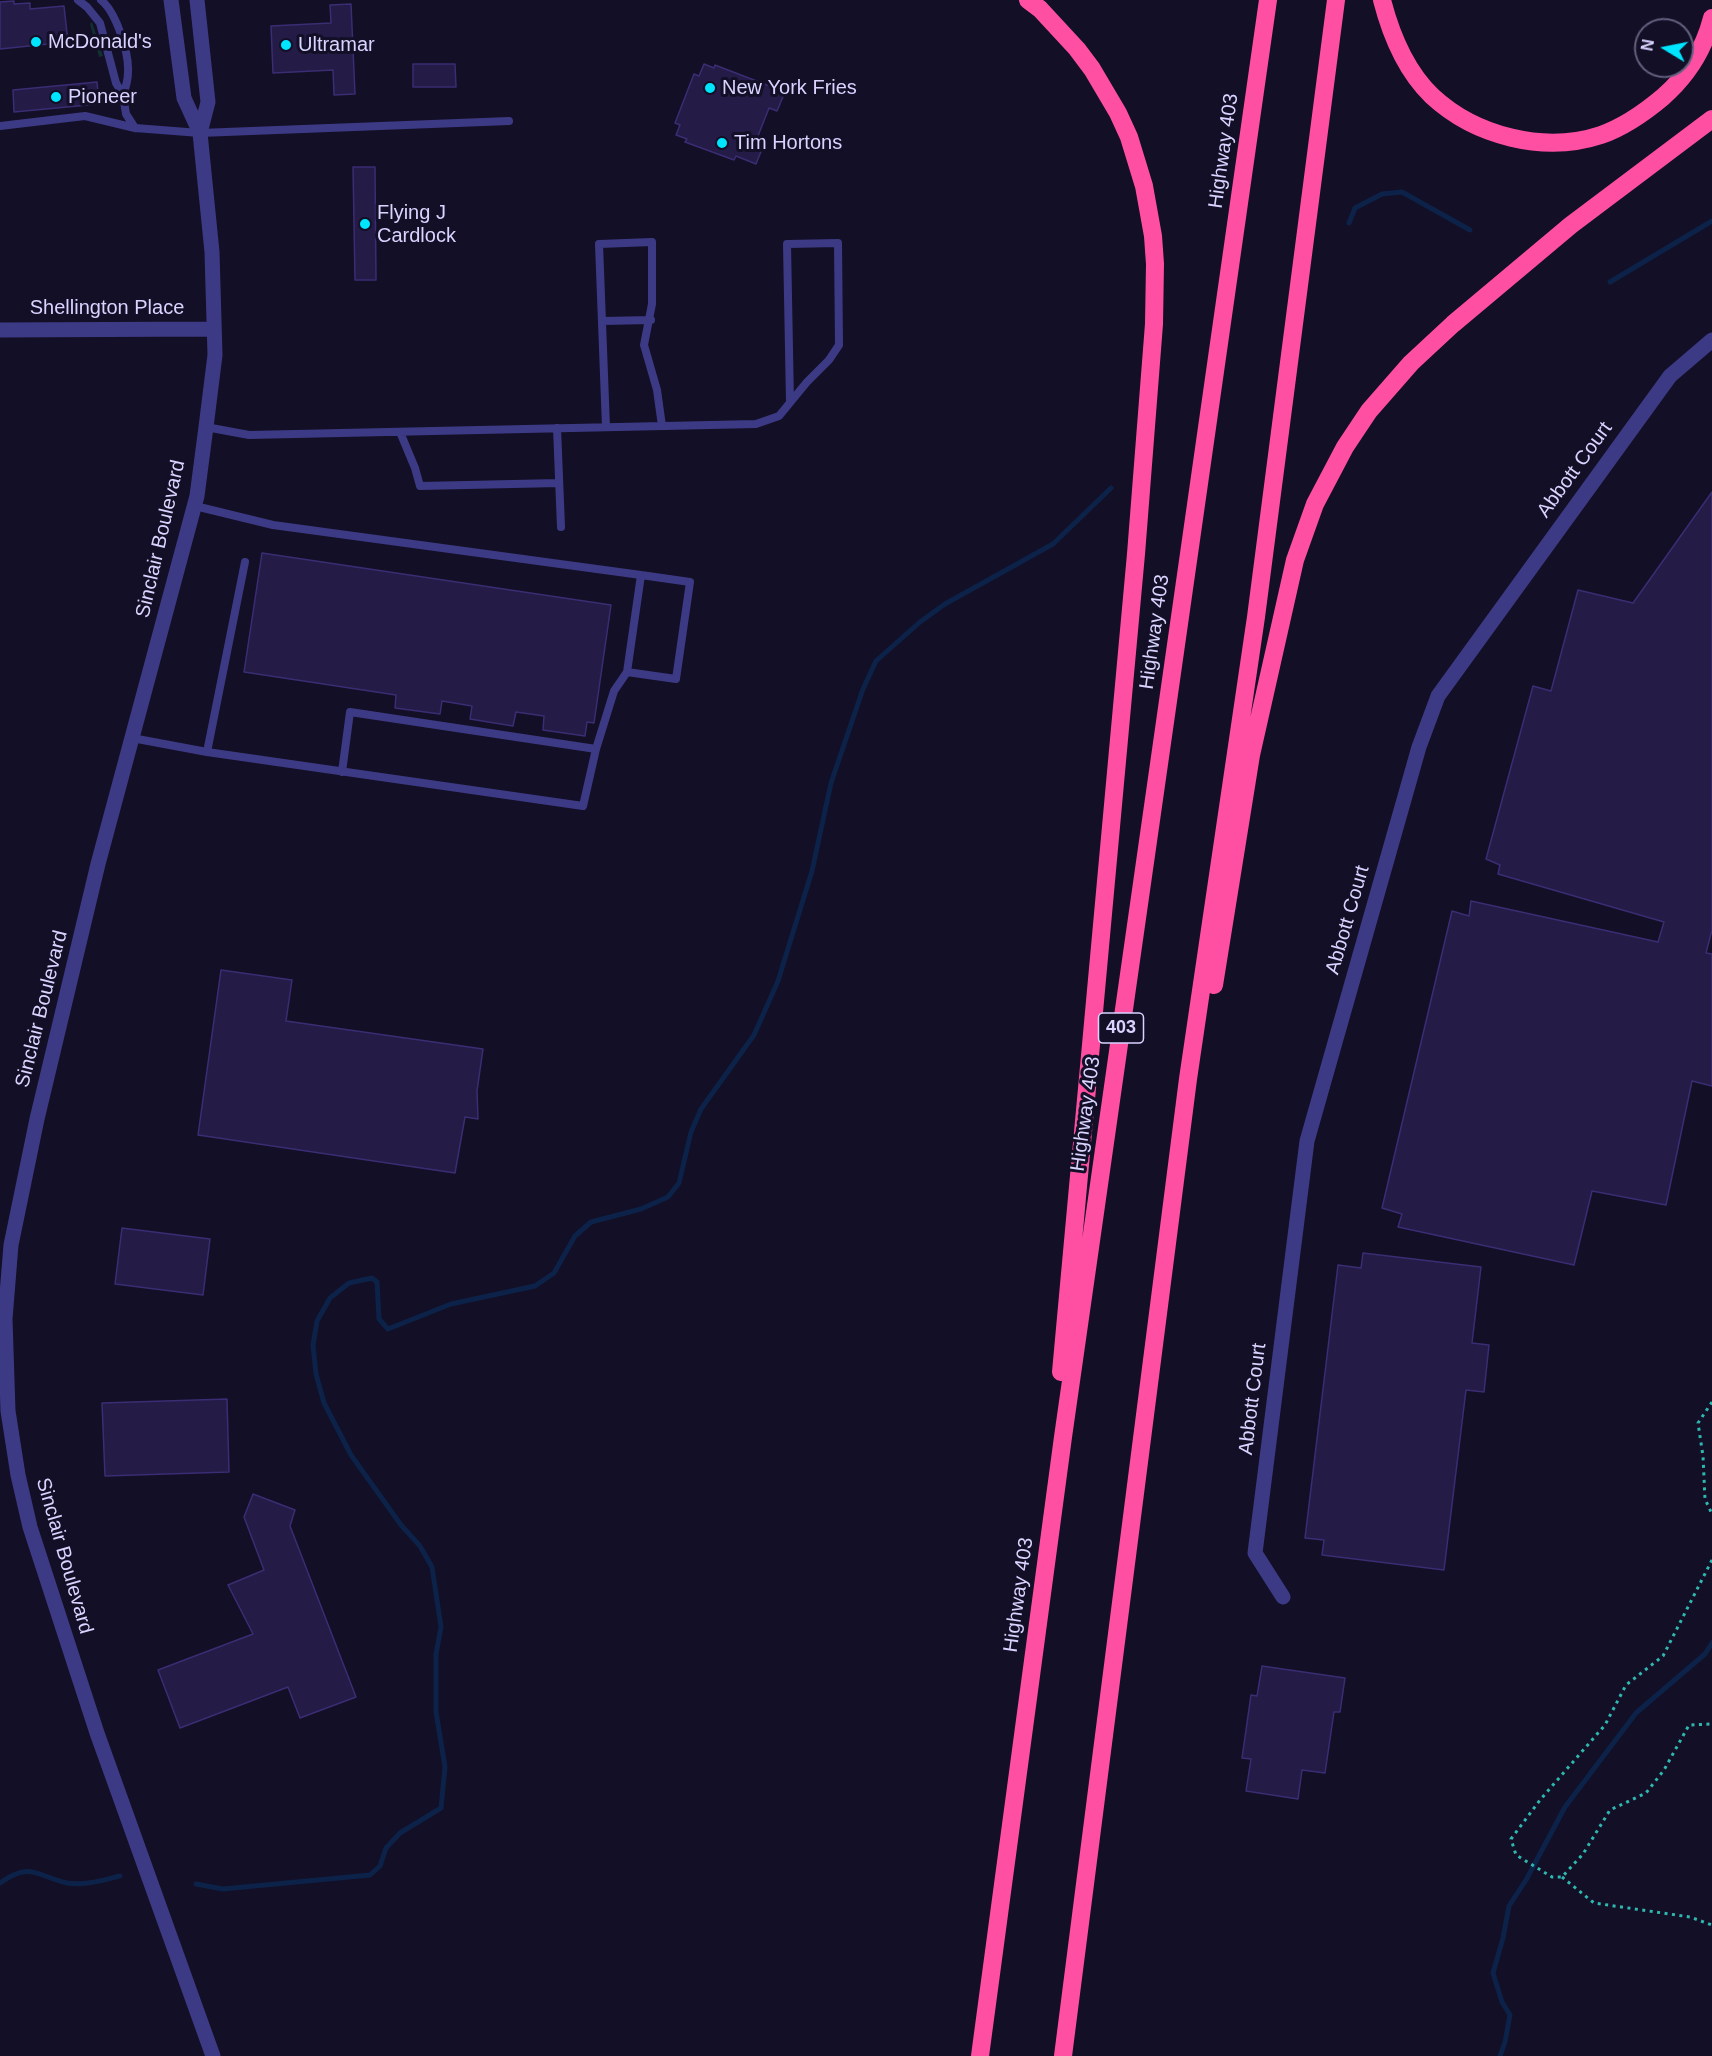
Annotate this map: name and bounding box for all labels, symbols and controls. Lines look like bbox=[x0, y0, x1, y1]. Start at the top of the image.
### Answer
north arrow bbox=[1634, 18, 1694, 78]
place label: McDonald's bbox=[48, 30, 152, 54]
place label: Ultramar bbox=[298, 33, 375, 57]
marker: McDonald's bbox=[29, 35, 43, 49]
marker: Ultramar bbox=[279, 38, 293, 52]
text: N bbox=[1638, 38, 1657, 52]
place label: New York Fries bbox=[722, 76, 857, 100]
marker: New York Fries bbox=[703, 81, 717, 95]
place label: Pioneer bbox=[68, 85, 137, 109]
marker: Pioneer bbox=[49, 90, 63, 104]
street label: Highway 403 bbox=[1204, 92, 1244, 210]
place label: Tim Hortons bbox=[734, 131, 842, 155]
marker: Tim Hortons bbox=[715, 136, 729, 150]
place label: Flying J Cardlock bbox=[377, 201, 456, 248]
marker: Flying J Cardlock bbox=[358, 217, 372, 231]
street label: Shellington Place bbox=[30, 296, 184, 320]
street label: Abbott Court bbox=[1532, 418, 1618, 522]
street label: Sinclair Boulevard bbox=[131, 458, 191, 620]
street label: Highway 403 bbox=[1135, 573, 1175, 691]
street label: Abbott Court bbox=[1321, 863, 1375, 977]
street label: Sinclair Boulevard bbox=[11, 928, 73, 1090]
road number: 403 bbox=[1098, 1013, 1144, 1043]
street label: Highway 403 bbox=[1066, 1055, 1106, 1173]
street label: Abbott Court bbox=[1234, 1342, 1272, 1456]
street label: Sinclair Boulevard bbox=[30, 1475, 98, 1637]
street label: Highway 403 bbox=[999, 1536, 1039, 1654]

